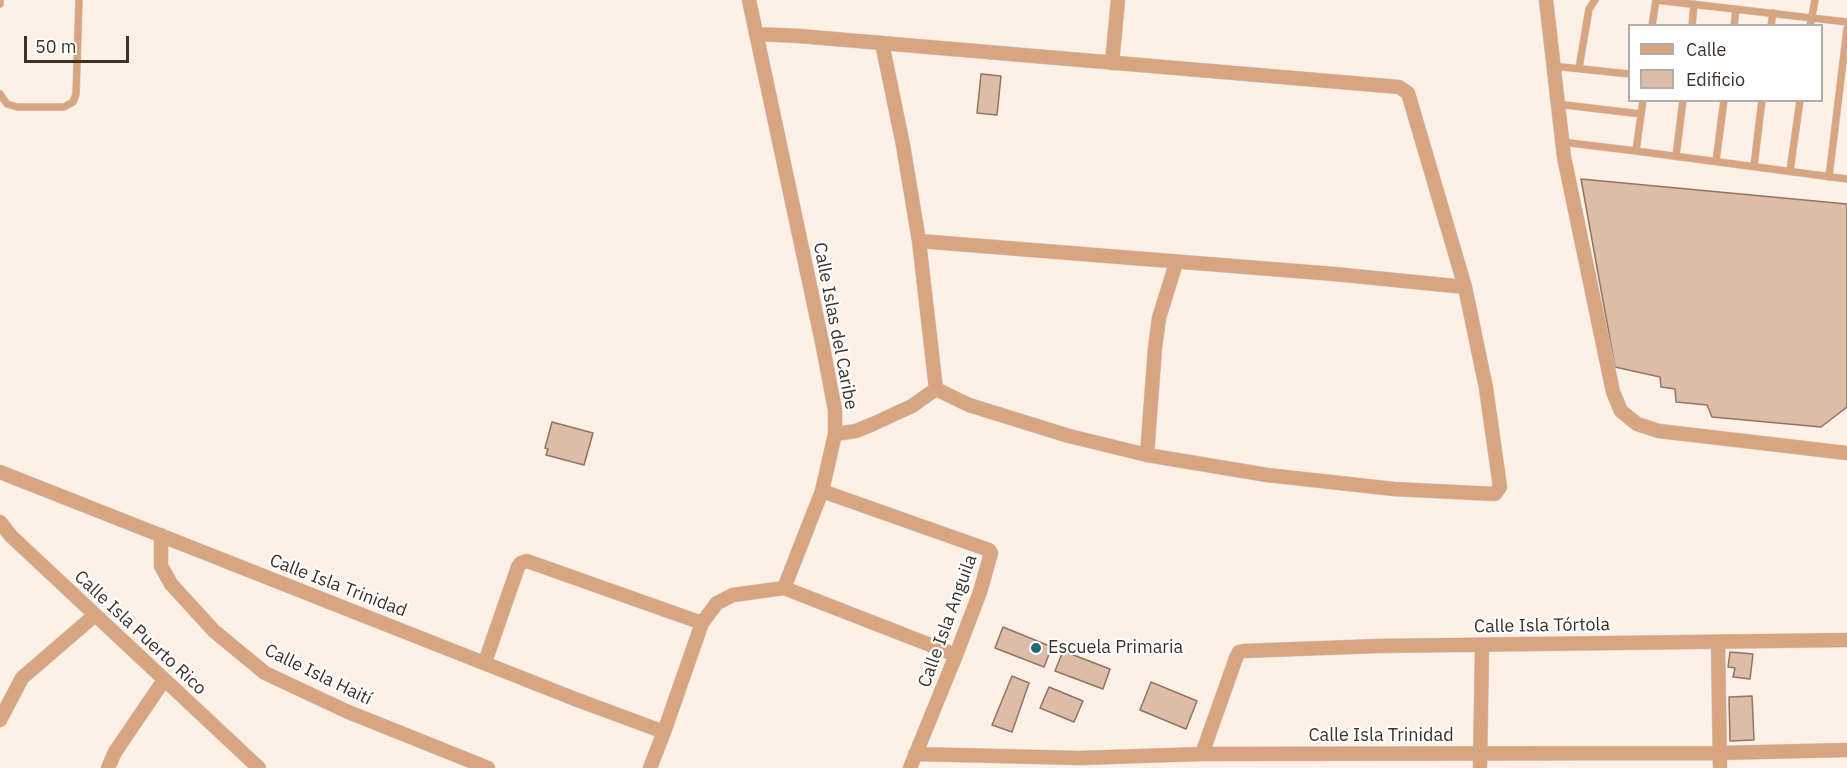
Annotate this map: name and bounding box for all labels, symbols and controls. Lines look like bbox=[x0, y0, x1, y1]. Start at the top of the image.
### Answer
scale bar bbox=[27, 24, 132, 62]
legend bbox=[1628, 24, 1823, 102]
text: 50 m bbox=[35, 35, 77, 58]
text: Calle bbox=[1686, 38, 1726, 61]
text: Edificio bbox=[1686, 68, 1745, 91]
street label: Calle Islas del Caribe bbox=[808, 241, 862, 411]
street label: Calle Isla Trinidad bbox=[266, 550, 410, 622]
street label: Calle Isla Anguila bbox=[914, 552, 982, 690]
street label: Calle Isla Puerto Rico bbox=[69, 566, 211, 700]
street label: Calle Isla Tórtola bbox=[1474, 614, 1610, 638]
place label: Escuela Primaria bbox=[1048, 637, 1183, 659]
street label: Calle Isla Haití bbox=[261, 640, 375, 710]
marker: Escuela Primaria bbox=[1029, 641, 1043, 655]
street label: Calle Isla Trinidad bbox=[1308, 725, 1454, 747]

